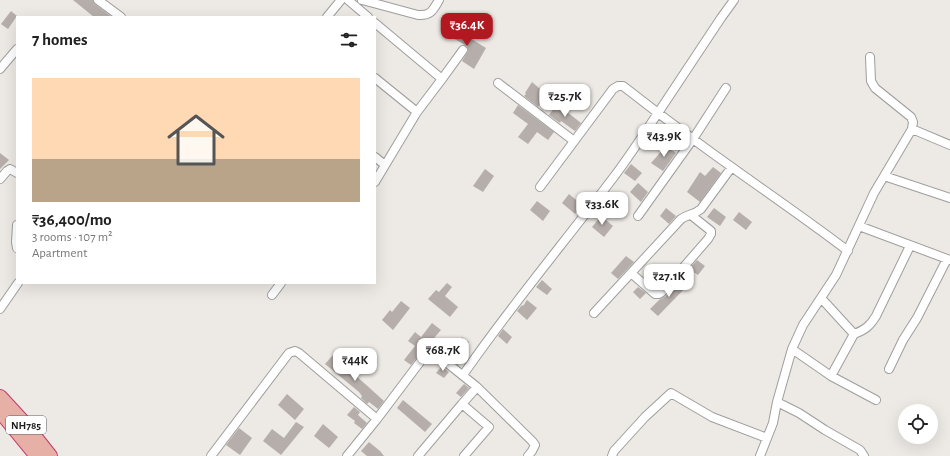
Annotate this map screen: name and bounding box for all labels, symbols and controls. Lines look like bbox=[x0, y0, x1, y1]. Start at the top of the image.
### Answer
pin: ₹36.4K bbox=[434, 13, 500, 47]
text: ₹36.4K bbox=[450, 19, 484, 32]
icon: filters bbox=[338, 29, 360, 51]
text: 7 homes bbox=[32, 31, 88, 48]
pin: ₹25.7K bbox=[532, 84, 598, 118]
text: ₹25.7K bbox=[548, 90, 582, 103]
icon: home bbox=[160, 104, 232, 176]
pin: ₹43.9K bbox=[631, 124, 697, 158]
text: ₹43.9K bbox=[647, 130, 681, 143]
pin: ₹33.6K bbox=[569, 192, 635, 226]
text: ₹33.6K bbox=[585, 198, 619, 211]
text: ₹36,400/mo bbox=[32, 211, 112, 228]
text: 3 rooms · 107 m² bbox=[32, 231, 113, 244]
text: Apartment bbox=[32, 247, 87, 260]
pin: ₹27.1K bbox=[636, 264, 702, 298]
text: ₹27.1K bbox=[653, 270, 685, 283]
pin: ₹68.7K bbox=[410, 338, 476, 372]
text: ₹68.7K bbox=[426, 344, 460, 357]
pin: ₹44K bbox=[331, 348, 379, 382]
text: ₹44K bbox=[342, 354, 368, 367]
map controls bbox=[898, 404, 938, 444]
button: locate bbox=[898, 404, 938, 444]
road number: NH785 bbox=[6, 416, 46, 434]

